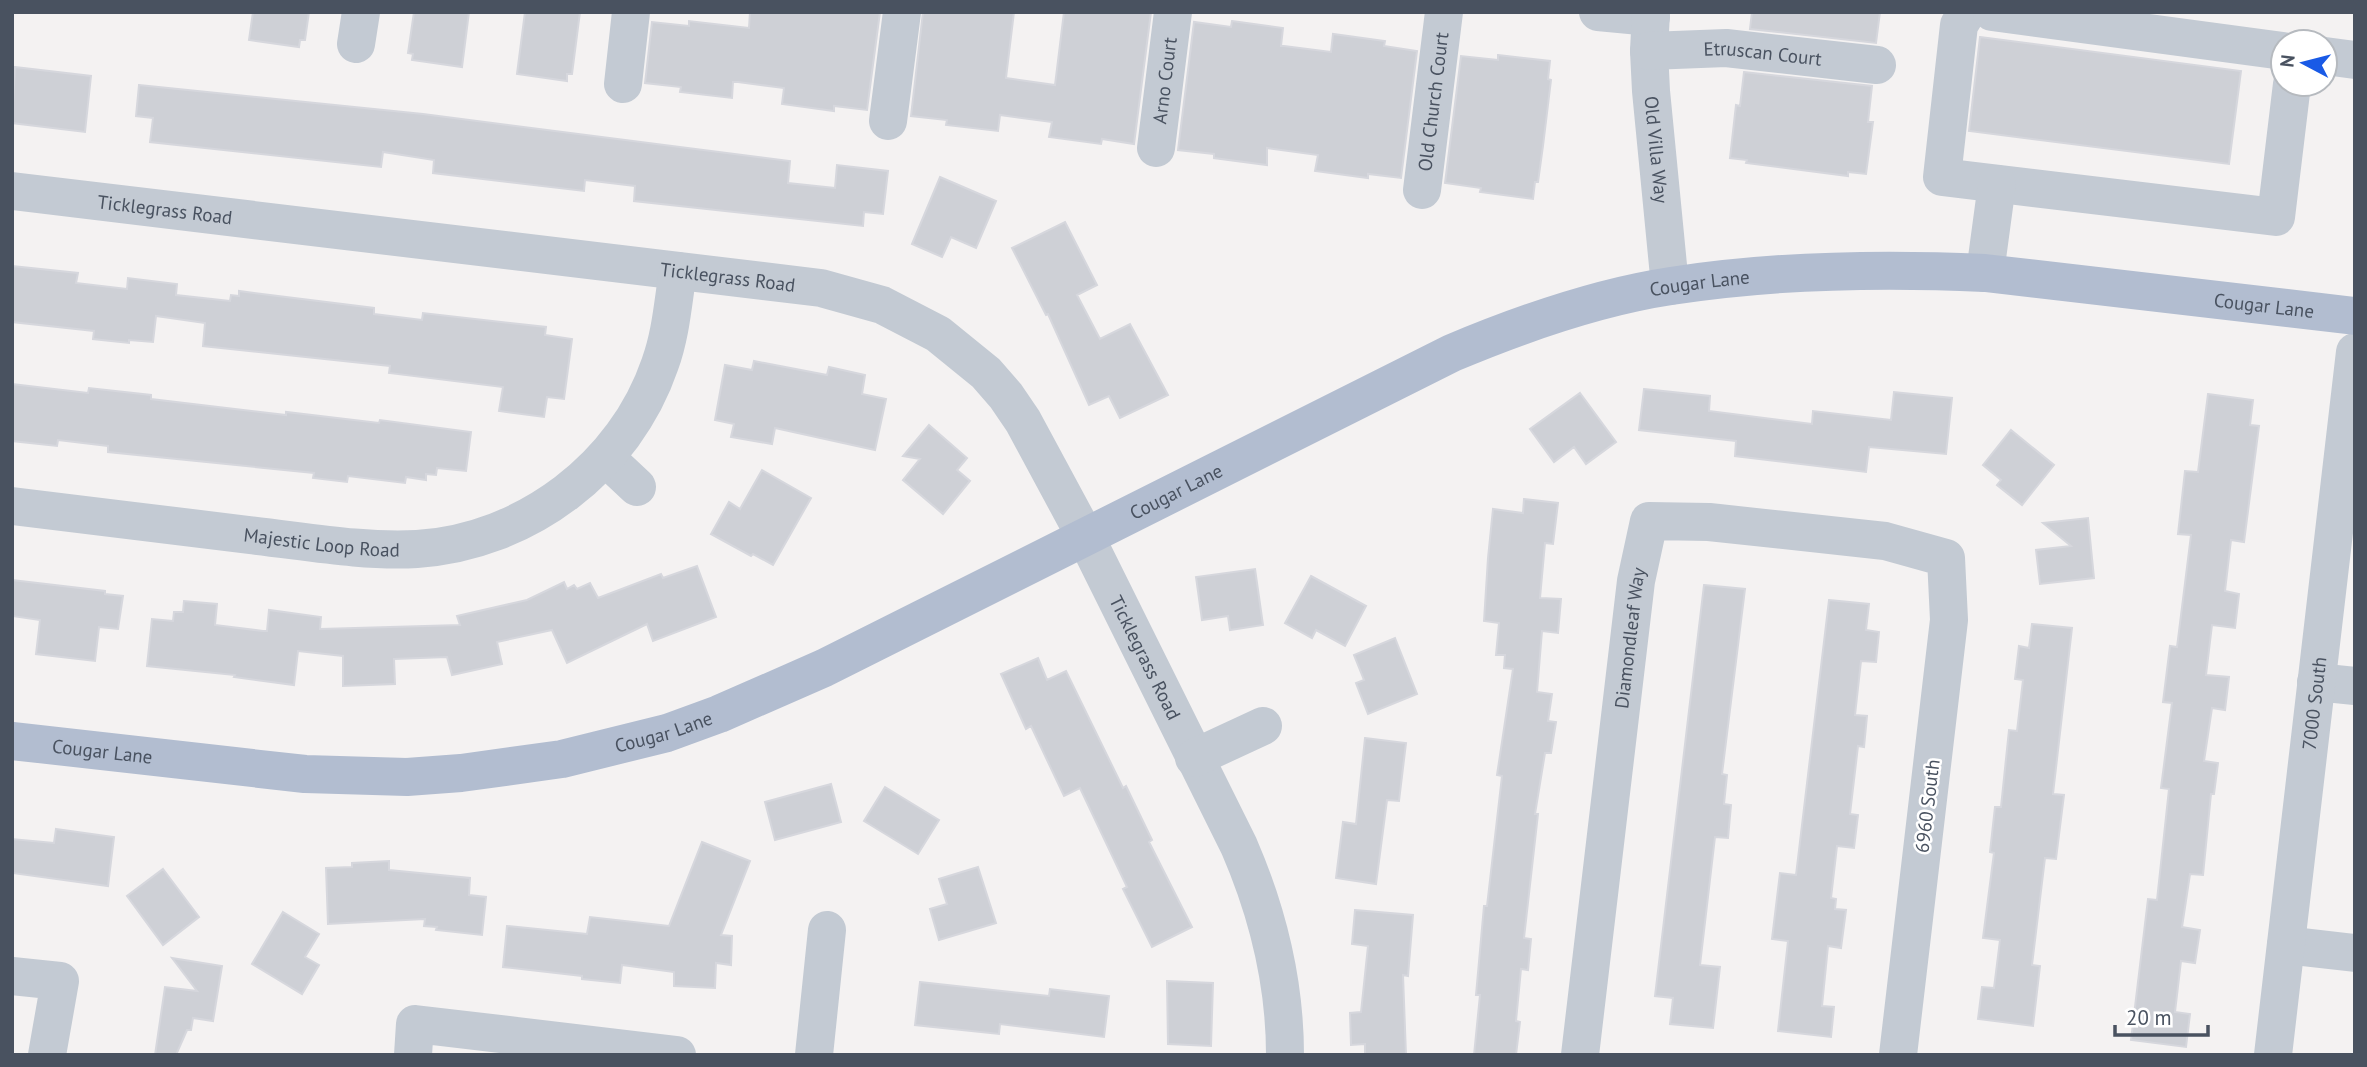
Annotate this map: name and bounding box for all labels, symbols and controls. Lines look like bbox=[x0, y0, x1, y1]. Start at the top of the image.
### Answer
north arrow bbox=[2269, 28, 2339, 98]
street label: Old Church Court bbox=[1412, 30, 1453, 173]
street label: Arno Court bbox=[1147, 35, 1182, 125]
street label: Etruscan Court bbox=[1703, 36, 1824, 71]
text: N bbox=[2274, 53, 2300, 69]
street label: Old Villa Way bbox=[1640, 95, 1674, 205]
street label: Ticklegrass Road bbox=[96, 189, 234, 229]
street label: Ticklegrass Road bbox=[659, 257, 797, 297]
street label: Cougar Lane bbox=[1648, 265, 1751, 301]
street label: Cougar Lane bbox=[2213, 288, 2315, 323]
street label: Cougar Lane bbox=[1126, 458, 1226, 525]
street label: Majestic Loop Road bbox=[243, 523, 400, 562]
street label: Diamondleaf Way bbox=[1609, 565, 1651, 710]
street label: Ticklegrass Road bbox=[1104, 591, 1186, 724]
street label: 7000 South bbox=[2297, 655, 2331, 751]
street label: Cougar Lane bbox=[612, 706, 715, 758]
street label: Cougar Lane bbox=[51, 734, 154, 769]
street label: 6960 South bbox=[1909, 758, 1945, 854]
scale bar bbox=[2115, 993, 2208, 1038]
text: 20 m bbox=[2126, 1004, 2172, 1031]

